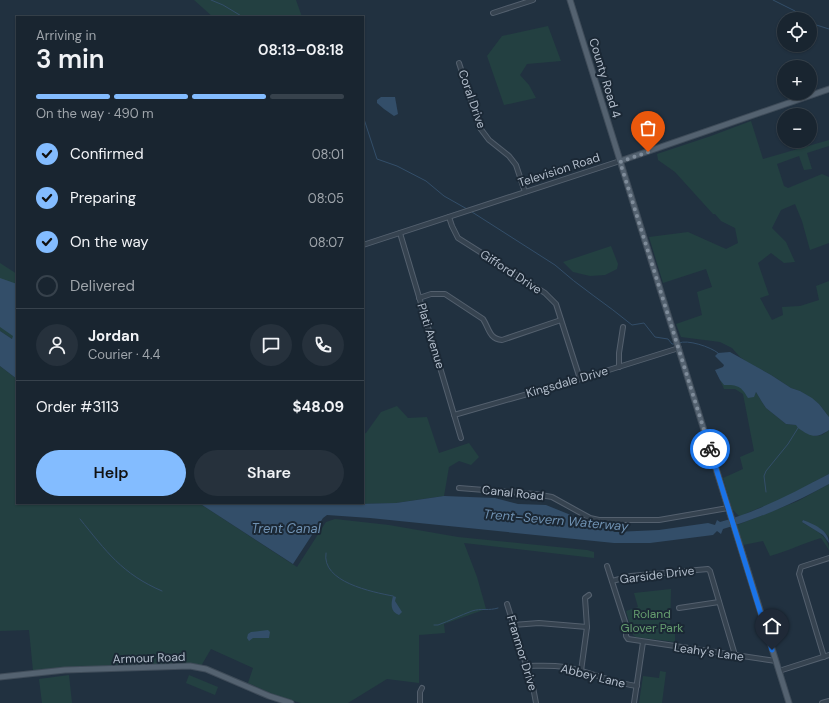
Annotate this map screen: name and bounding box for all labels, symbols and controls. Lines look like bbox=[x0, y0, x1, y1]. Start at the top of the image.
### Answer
map controls bbox=[777, 12, 817, 148]
button: locate bbox=[777, 12, 817, 52]
text: Arriving in bbox=[36, 27, 96, 44]
street label: County Road 4 bbox=[585, 36, 625, 120]
text: 08:13–08:18 bbox=[258, 40, 344, 60]
text: 3 min bbox=[36, 42, 105, 76]
button: + bbox=[777, 60, 817, 100]
street label: Coral Drive bbox=[455, 68, 490, 131]
text: On the way · 490 m bbox=[36, 105, 154, 122]
button: − bbox=[777, 108, 817, 148]
pin bbox=[631, 111, 665, 152]
icon: bag bbox=[637, 117, 659, 139]
icon: check bbox=[36, 143, 58, 165]
text: Confirmed bbox=[70, 144, 144, 164]
text: 08:01 bbox=[312, 146, 344, 163]
street label: Television Road bbox=[516, 149, 602, 191]
icon: check bbox=[36, 187, 58, 209]
text: Preparing bbox=[70, 188, 136, 208]
text: 08:05 bbox=[308, 190, 344, 207]
icon: check bbox=[36, 231, 58, 253]
text: On the way bbox=[70, 232, 149, 252]
text: 08:07 bbox=[309, 234, 344, 251]
street label: Gifford Drive bbox=[477, 246, 545, 298]
text: Delivered bbox=[70, 276, 135, 296]
street label: Plati Avenue bbox=[413, 301, 449, 371]
button: person bbox=[36, 324, 78, 366]
button: chat bbox=[250, 324, 292, 366]
button: phone bbox=[302, 324, 344, 366]
text: Jordan bbox=[88, 326, 139, 346]
text: Courier · 4.4 bbox=[88, 346, 160, 363]
street label: Kingsdale Drive bbox=[524, 363, 610, 401]
text: Order #3113 bbox=[36, 397, 119, 417]
text: $48.09 bbox=[292, 397, 344, 417]
courier bbox=[690, 429, 730, 469]
icon: bike bbox=[699, 438, 721, 460]
button: Help bbox=[36, 450, 186, 496]
button: Share bbox=[194, 450, 344, 496]
street label: Canal Road bbox=[481, 482, 545, 504]
water label: Trent–Severn Waterway bbox=[483, 505, 630, 535]
water label: Trent Canal bbox=[251, 520, 322, 537]
street label: Garside Drive bbox=[619, 562, 695, 588]
park label: Roland Glover Park bbox=[621, 606, 683, 636]
pin bbox=[755, 609, 789, 650]
street label: Franmor Drive bbox=[503, 613, 541, 693]
icon: home bbox=[761, 615, 783, 637]
street label: Leahy's Lane bbox=[673, 639, 745, 665]
street label: Armour Road bbox=[112, 649, 186, 667]
street label: Abbey Lane bbox=[559, 660, 627, 692]

